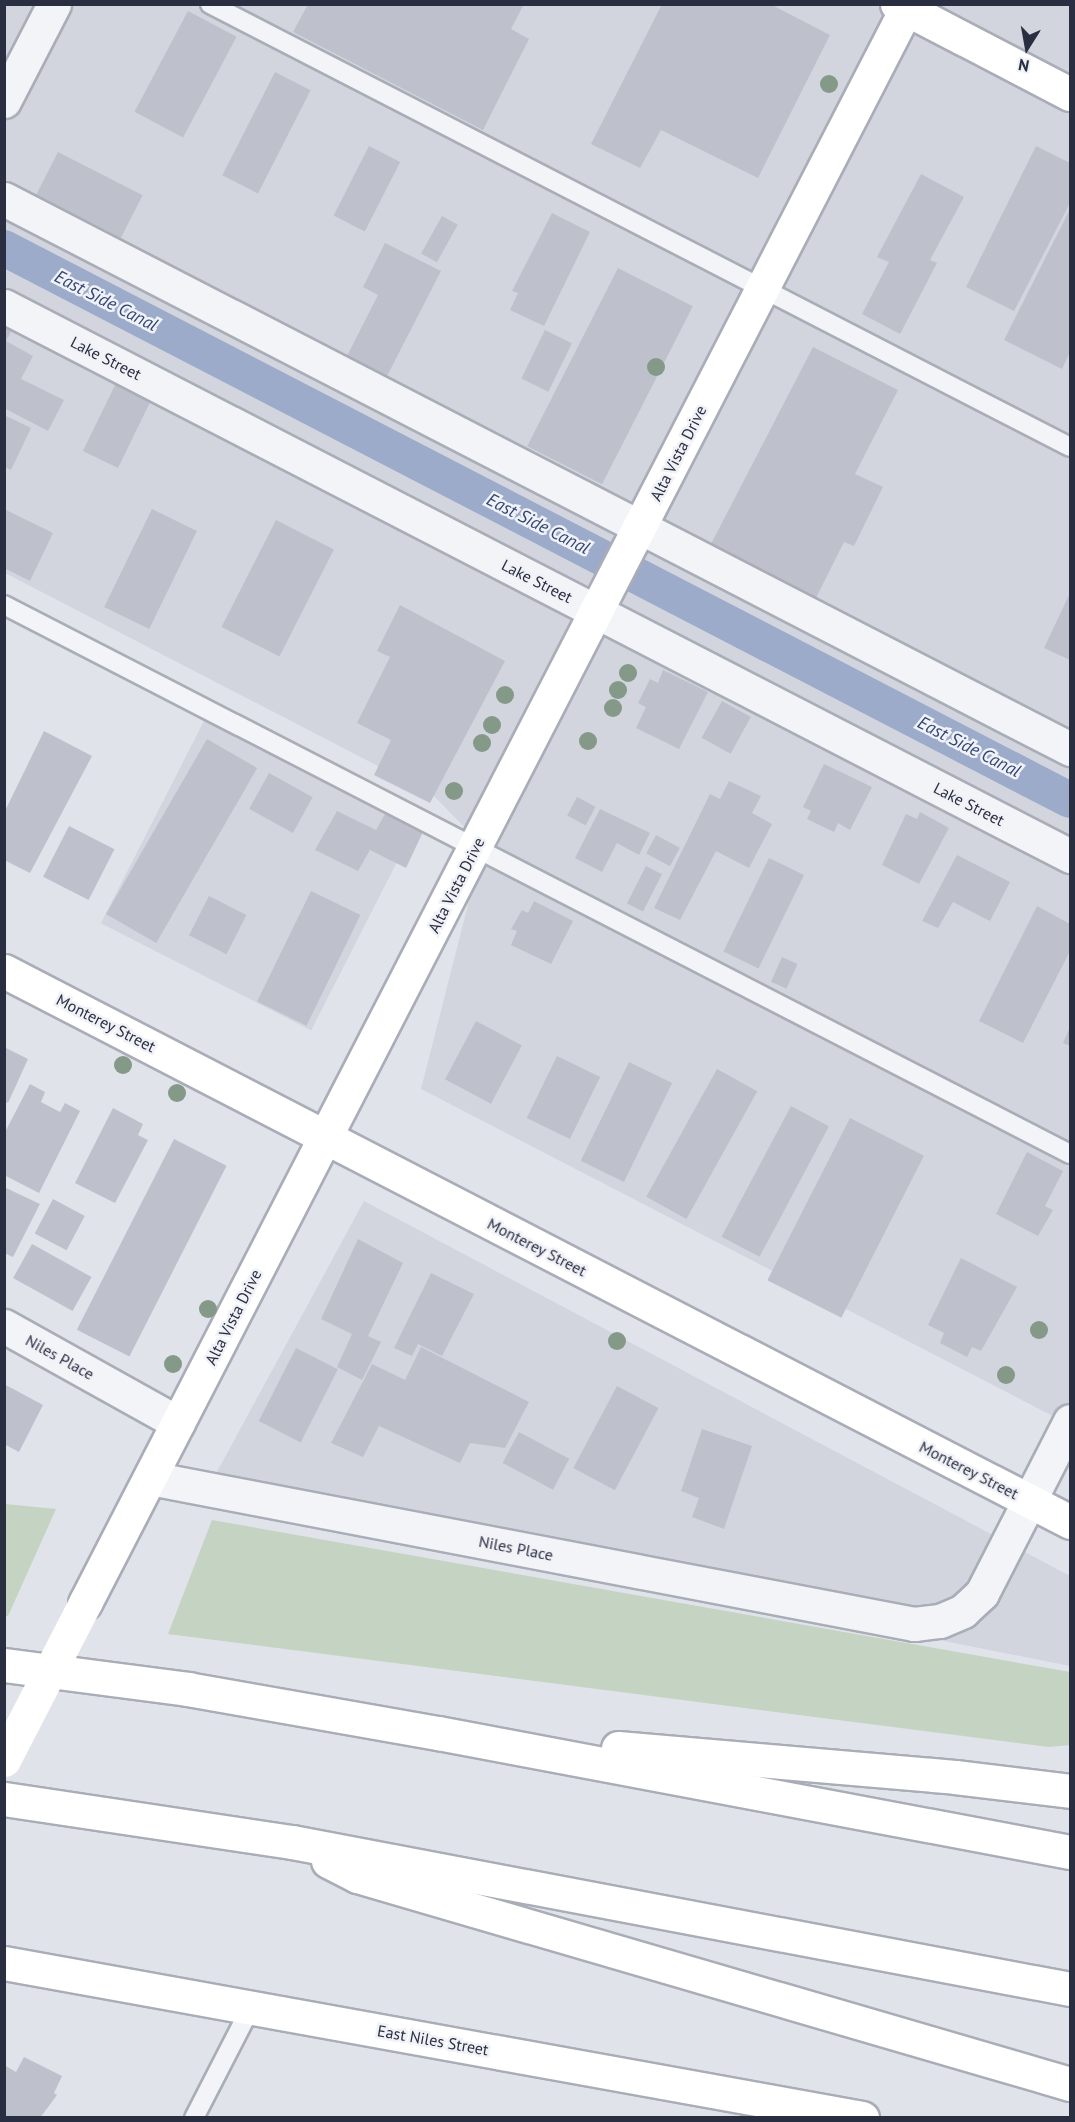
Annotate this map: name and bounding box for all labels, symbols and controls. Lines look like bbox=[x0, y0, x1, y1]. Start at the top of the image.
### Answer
north arrow bbox=[997, 18, 1057, 78]
text: N bbox=[1017, 55, 1031, 76]
water label: East Side Canal bbox=[51, 266, 161, 336]
street label: Lake Street bbox=[68, 332, 144, 384]
street label: Alta Vista Drive bbox=[646, 402, 710, 504]
water label: East Side Canal bbox=[483, 489, 593, 559]
street label: Lake Street bbox=[499, 555, 575, 607]
water label: East Side Canal bbox=[914, 712, 1024, 782]
street label: Lake Street bbox=[931, 778, 1007, 830]
street label: Alta Vista Drive bbox=[424, 834, 488, 936]
street label: Monterey Street bbox=[53, 990, 159, 1056]
street label: Monterey Street bbox=[484, 1214, 590, 1280]
street label: Alta Vista Drive bbox=[201, 1266, 265, 1368]
street label: Niles Place bbox=[22, 1330, 98, 1384]
street label: Monterey Street bbox=[916, 1437, 1022, 1503]
street label: Niles Place bbox=[477, 1531, 555, 1565]
street label: East Niles Street bbox=[376, 2021, 490, 2059]

